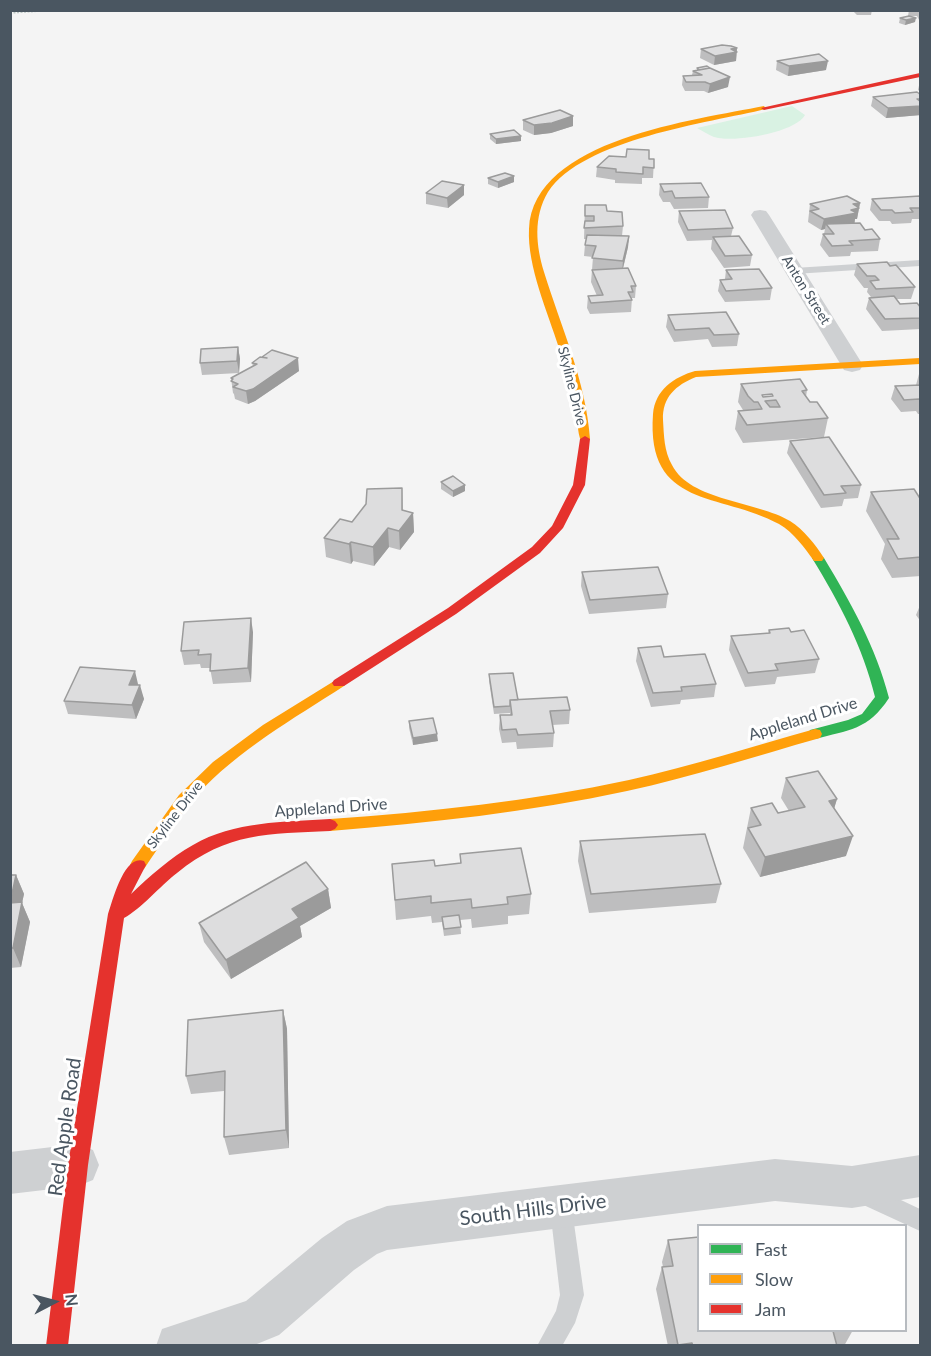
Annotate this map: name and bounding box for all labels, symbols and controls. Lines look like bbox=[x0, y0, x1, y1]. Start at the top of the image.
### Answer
street label: Anton Street bbox=[778, 252, 834, 328]
street label: Skyline Drive bbox=[554, 345, 590, 427]
street label: Appleland Drive bbox=[746, 693, 860, 745]
street label: Skyline Drive bbox=[144, 778, 206, 852]
street label: Appleland Drive bbox=[274, 794, 388, 822]
street label: Red Apple Road bbox=[43, 1056, 87, 1198]
street label: South Hills Drive bbox=[458, 1189, 608, 1231]
legend bbox=[697, 1224, 907, 1332]
text: Fast bbox=[755, 1238, 787, 1260]
text: Slow bbox=[755, 1268, 793, 1290]
north arrow bbox=[24, 1272, 84, 1332]
text: N bbox=[62, 1293, 82, 1307]
text: Jam bbox=[755, 1298, 786, 1320]

